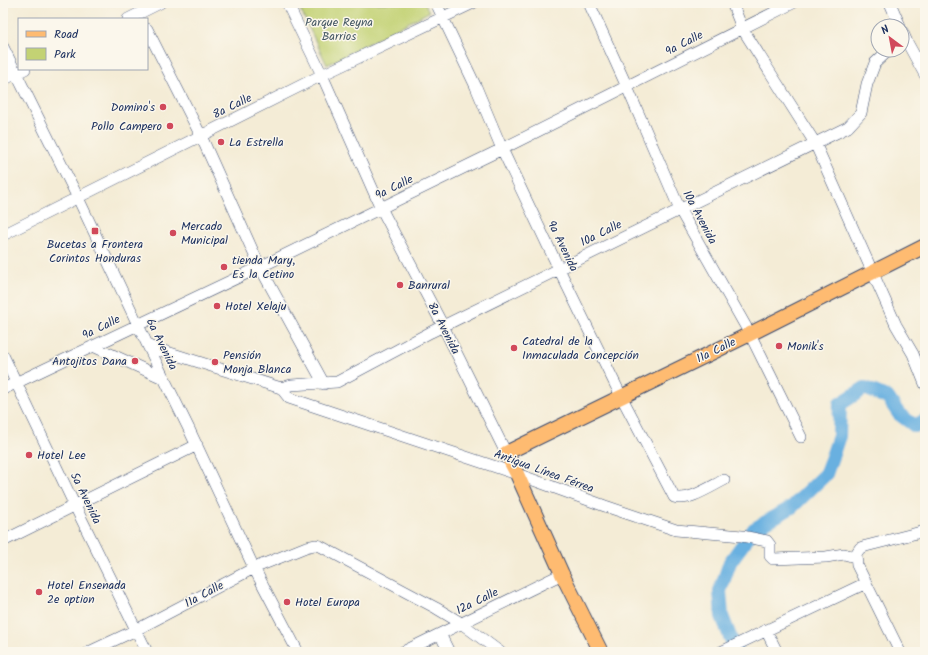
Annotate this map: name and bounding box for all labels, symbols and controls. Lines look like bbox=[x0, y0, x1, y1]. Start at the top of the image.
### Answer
park label: Parque Reyna Barrios bbox=[305, 13, 373, 46]
legend bbox=[18, 18, 148, 70]
north arrow bbox=[870, 18, 910, 58]
text: N bbox=[878, 21, 893, 40]
text: Road bbox=[54, 25, 79, 44]
street label: 9a Calle bbox=[662, 26, 707, 61]
text: Park bbox=[54, 45, 76, 64]
street label: 8a Calle bbox=[209, 88, 256, 124]
place label: Domino's bbox=[111, 98, 155, 117]
marker: Domino's bbox=[158, 102, 168, 112]
place label: Pollo Campero bbox=[91, 117, 162, 136]
marker: Pollo Campero bbox=[165, 121, 175, 131]
place label: La Estrella bbox=[229, 133, 284, 152]
marker: La Estrella bbox=[216, 137, 226, 147]
street label: 9a Calle bbox=[372, 170, 417, 205]
street label: 10a Avenida bbox=[677, 187, 722, 248]
street label: 10a Calle bbox=[577, 215, 626, 252]
place label: Mercado Municipal bbox=[181, 217, 228, 250]
street label: 9a Avenida bbox=[542, 217, 583, 275]
marker: Bucetas a Frontera Corintos Honduras bbox=[90, 226, 100, 236]
marker: Mercado Municipal bbox=[168, 228, 178, 238]
place label: Bucetas a Frontera Corintos Honduras bbox=[47, 235, 144, 268]
place label: tienda Mary, Es la Cetino bbox=[232, 251, 295, 284]
marker: tienda Mary, Es la Cetino bbox=[219, 262, 229, 272]
place label: Banrural bbox=[408, 276, 450, 295]
marker: Banrural bbox=[395, 280, 405, 290]
place label: Hotel Xelaju bbox=[225, 297, 287, 316]
street label: 8a Avenida bbox=[422, 299, 465, 358]
marker: Hotel Xelaju bbox=[212, 301, 222, 311]
street label: 9a Calle bbox=[79, 310, 124, 345]
street label: 6a Avenida bbox=[141, 315, 182, 374]
place label: Catedral de la Inmaculada Concepción bbox=[522, 332, 639, 365]
street label: 11a Calle bbox=[693, 332, 740, 368]
place label: Monik's bbox=[787, 337, 824, 356]
marker: Monik's bbox=[774, 341, 784, 351]
marker: Catedral de la Inmaculada Concepción bbox=[509, 343, 519, 353]
place label: Pensión Monja Blanca bbox=[223, 346, 292, 379]
place label: Antojitos Dana bbox=[52, 352, 127, 371]
marker: Antojitos Dana bbox=[130, 356, 140, 366]
marker: Pensión Monja Blanca bbox=[210, 357, 220, 367]
street label: Antigua Línea Férrea bbox=[491, 445, 597, 499]
place label: Hotel Lee bbox=[37, 446, 86, 465]
marker: Hotel Lee bbox=[24, 450, 34, 460]
street label: 5a Avenida bbox=[65, 469, 106, 528]
place label: Hotel Ensenada 2e option bbox=[47, 576, 126, 609]
street label: 11a Calle bbox=[181, 576, 228, 613]
street label: 12a Calle bbox=[453, 583, 502, 620]
marker: Hotel Ensenada 2e option bbox=[34, 587, 44, 597]
place label: Hotel Europa bbox=[295, 593, 360, 612]
marker: Hotel Europa bbox=[282, 597, 292, 607]

